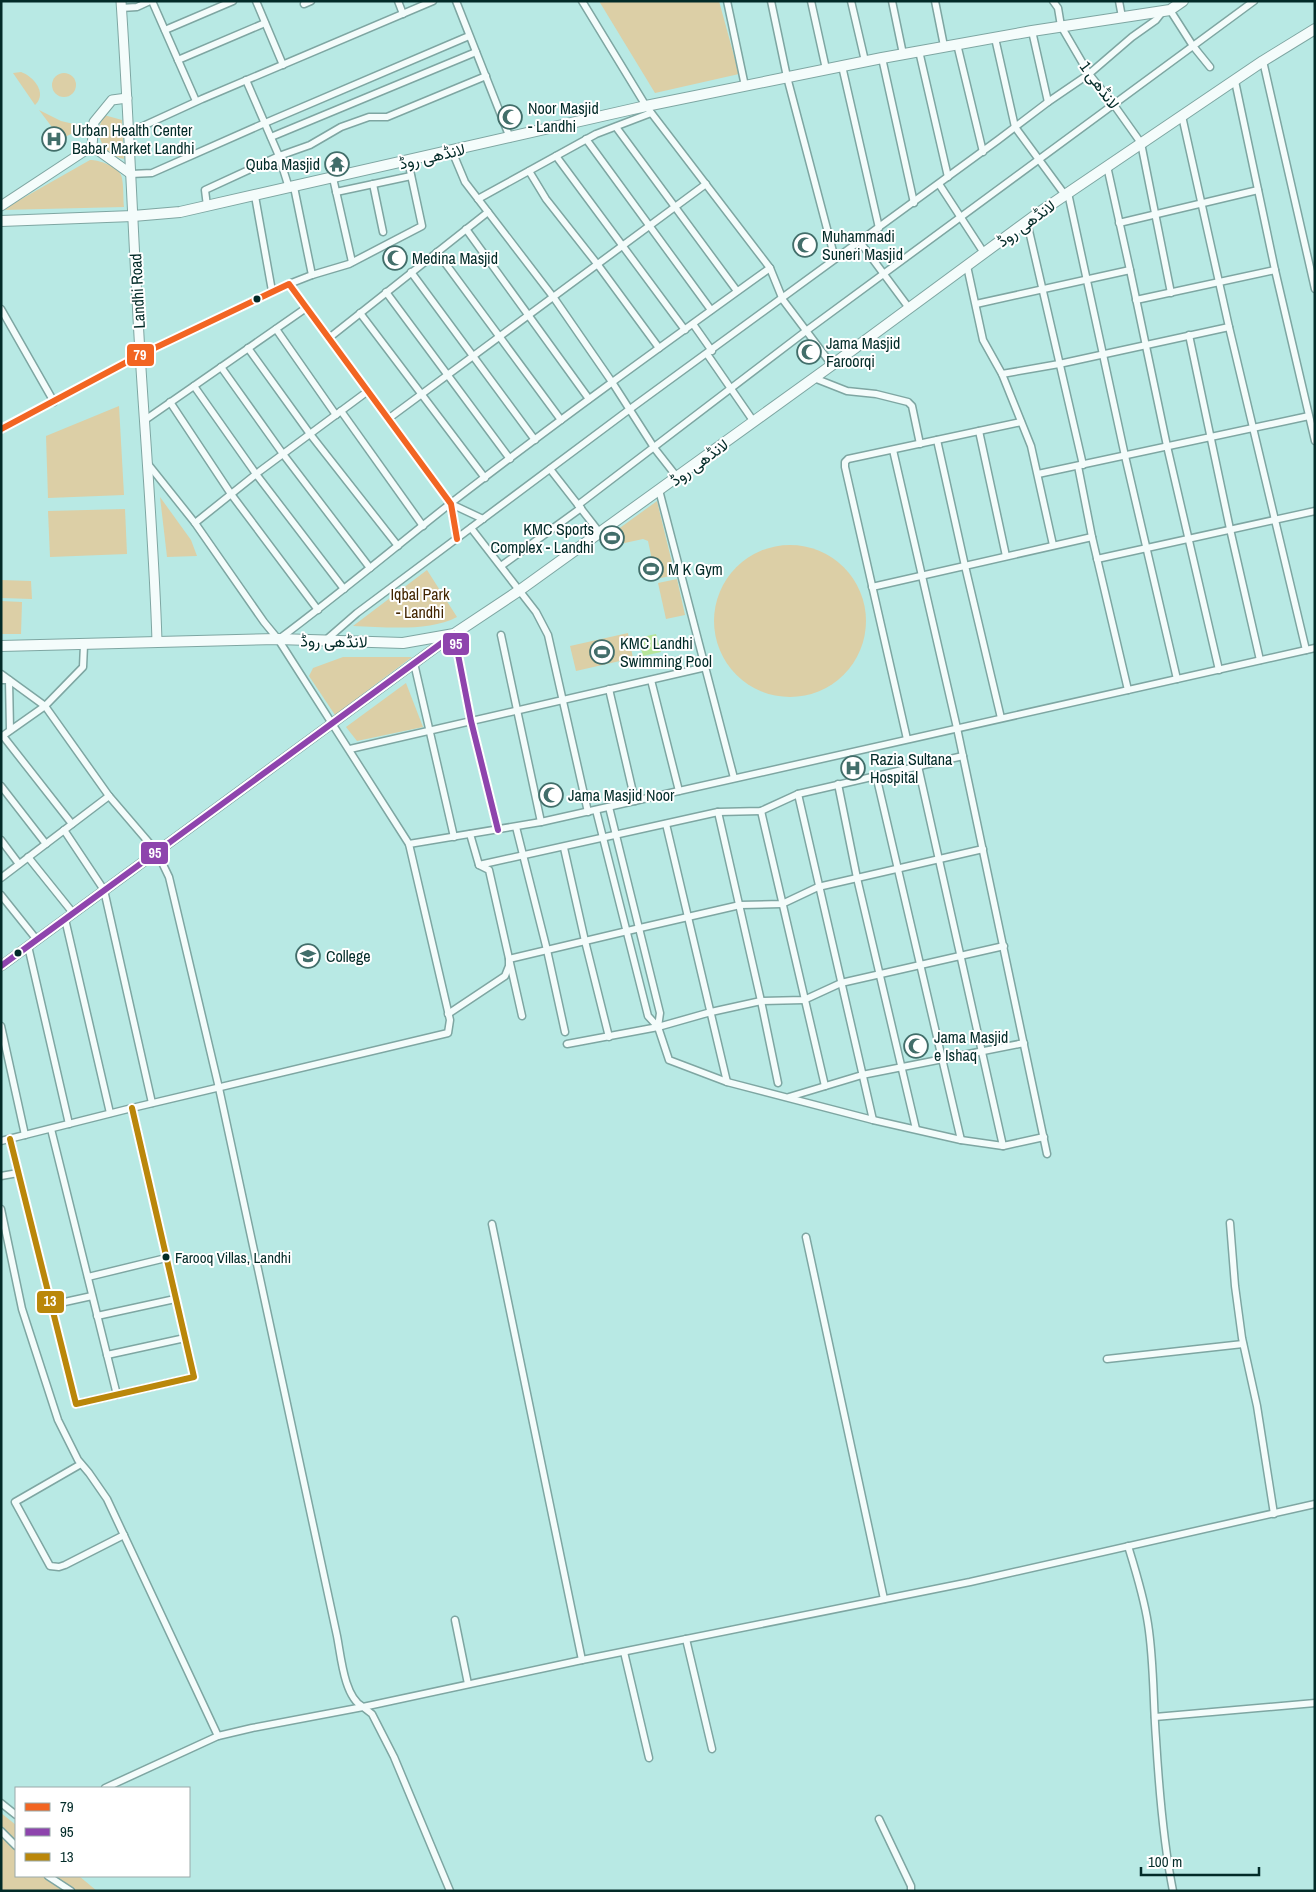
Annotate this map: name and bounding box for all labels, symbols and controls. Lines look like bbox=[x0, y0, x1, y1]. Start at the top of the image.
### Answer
street label: لانڈھی 1 bbox=[1075, 56, 1125, 114]
place label: Noor Masjid - Landhi bbox=[528, 97, 599, 137]
mosque icon: Noor Masjid - Landhi bbox=[497, 104, 523, 130]
place label: Urban Health Center Babar Market Landhi bbox=[72, 119, 195, 159]
hospital icon: Urban Health Center Babar Market Landhi bbox=[41, 126, 67, 152]
street label: لانڈھی روڈ bbox=[397, 138, 467, 174]
temple icon: Quba Masjid bbox=[324, 151, 350, 177]
place label: Quba Masjid bbox=[246, 153, 320, 175]
street label: لانڈھی روڈ bbox=[992, 194, 1060, 252]
place label: Muhammadi Suneri Masjid bbox=[822, 225, 903, 265]
mosque icon: Muhammadi Suneri Masjid bbox=[792, 232, 818, 258]
mosque icon: Medina Masjid bbox=[382, 245, 408, 271]
place label: Medina Masjid bbox=[412, 247, 498, 269]
street label: Landhi Road bbox=[124, 253, 150, 329]
unlabelled marker bbox=[252, 294, 262, 304]
place label: Jama Masjid Faroorqi bbox=[826, 332, 900, 372]
mosque icon: Jama Masjid Faroorqi bbox=[796, 339, 822, 365]
line badge: 79 bbox=[126, 343, 155, 367]
text: 79 bbox=[134, 346, 146, 364]
street label: لانڈھی روڈ bbox=[665, 433, 733, 491]
place label: KMC Sports Complex - Landhi bbox=[490, 518, 594, 558]
sports icon: KMC Sports Complex - Landhi bbox=[599, 525, 625, 551]
sports icon: M K Gym bbox=[638, 556, 664, 582]
place label: M K Gym bbox=[668, 558, 723, 580]
park label: Iqbal Park - Landhi bbox=[390, 583, 450, 623]
street label: لانڈھی روڈ bbox=[300, 629, 368, 653]
line badge: 95 bbox=[442, 632, 470, 656]
place label: KMC Landhi Swimming Pool bbox=[620, 632, 712, 672]
text: 95 bbox=[450, 635, 463, 653]
sports icon: KMC Landhi Swimming Pool bbox=[589, 639, 615, 665]
place label: Razia Sultana Hospital bbox=[870, 748, 953, 788]
hospital icon: Razia Sultana Hospital bbox=[840, 755, 866, 781]
mosque icon: Jama Masjid Noor bbox=[538, 782, 564, 808]
place label: Jama Masjid Noor bbox=[568, 784, 675, 806]
line badge: 95 bbox=[140, 841, 169, 865]
text: 95 bbox=[149, 844, 162, 862]
school or university icon: College bbox=[295, 943, 321, 969]
place label: College bbox=[326, 945, 370, 967]
unlabelled marker bbox=[13, 948, 23, 958]
place label: Jama Masjid e Ishaq bbox=[934, 1026, 1008, 1066]
mosque icon: Jama Masjid e Ishaq bbox=[903, 1033, 929, 1059]
place label: Farooq Villas, Landhi bbox=[175, 1247, 291, 1268]
marker: Farooq Villas, Landhi bbox=[161, 1252, 171, 1262]
line badge: 13 bbox=[36, 1290, 65, 1314]
text: 13 bbox=[44, 1292, 56, 1310]
legend bbox=[15, 1787, 190, 1877]
text: 79 bbox=[60, 1796, 74, 1817]
text: 95 bbox=[60, 1821, 74, 1842]
scale bar bbox=[1141, 1844, 1258, 1876]
text: 13 bbox=[60, 1846, 74, 1867]
text: 100 m bbox=[1148, 1851, 1182, 1872]

